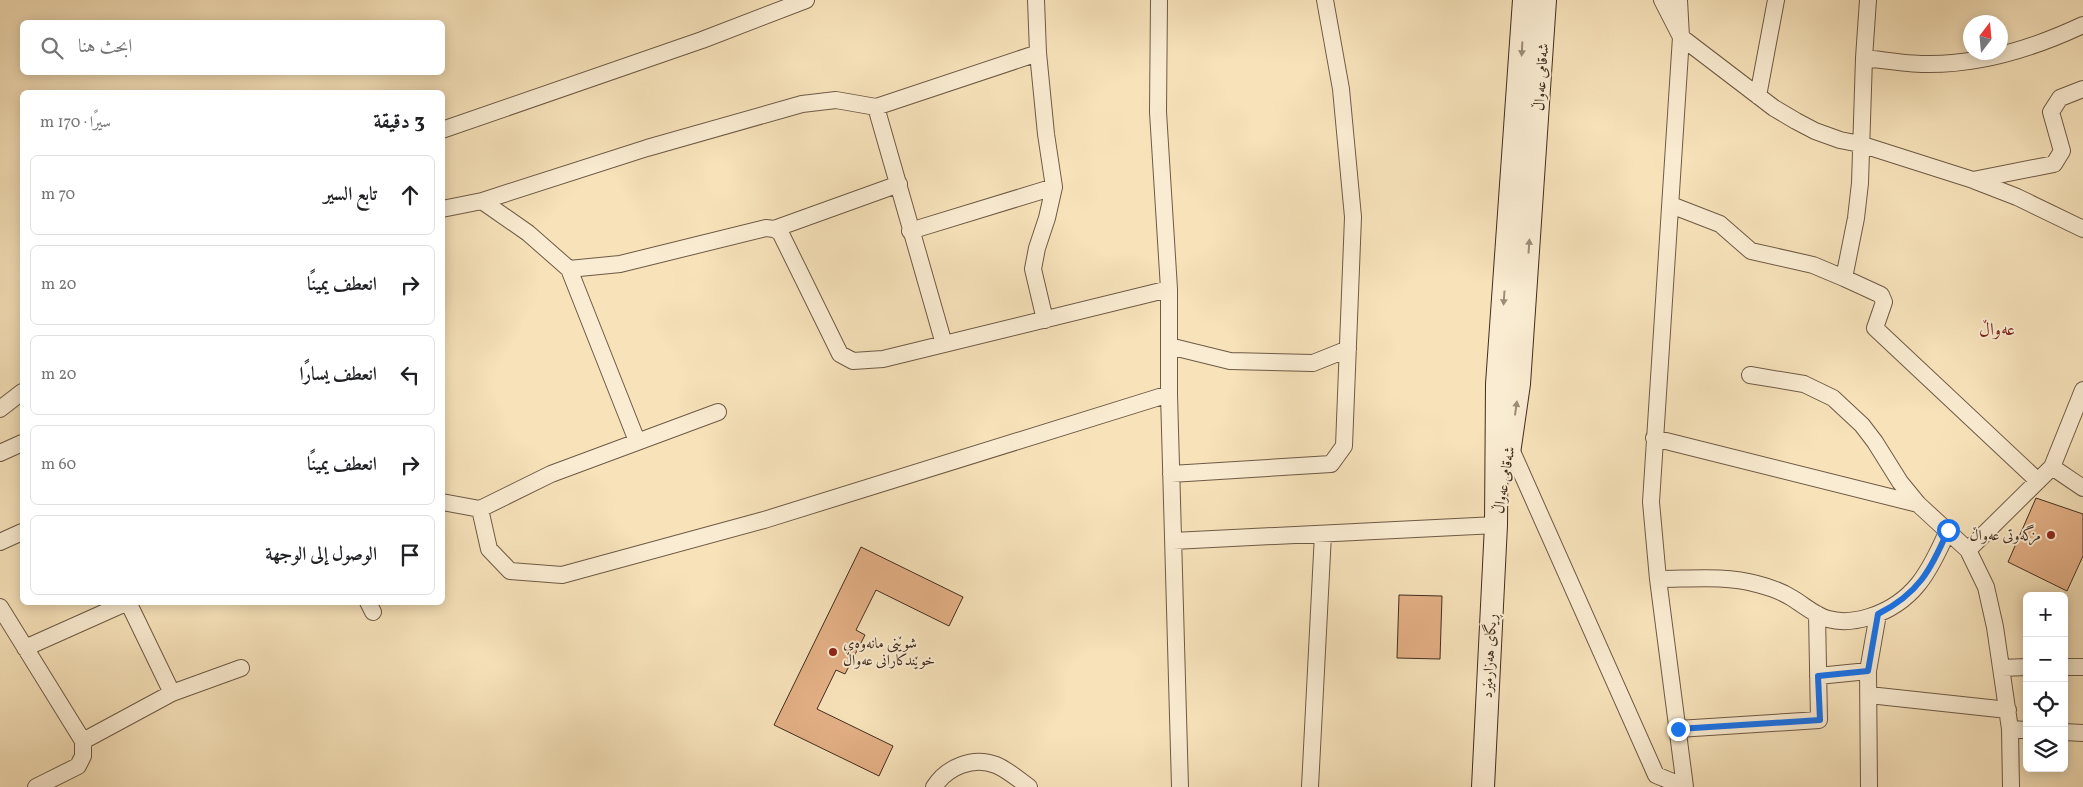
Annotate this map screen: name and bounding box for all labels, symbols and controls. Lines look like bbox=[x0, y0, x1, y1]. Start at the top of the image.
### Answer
north arrow bbox=[1963, 15, 2008, 60]
search box bbox=[20, 20, 445, 75]
icon: search bbox=[38, 34, 66, 62]
text: ابحث هنا bbox=[78, 34, 132, 60]
one-way arrow bbox=[1517, 41, 1525, 57]
street label: شەقامی عەواڵ bbox=[1530, 43, 1555, 112]
text: 3 دقيقة bbox=[373, 108, 425, 137]
text: سيرًا · 170 m bbox=[40, 112, 111, 134]
icon: ahead bbox=[396, 181, 424, 209]
text: تابع السير bbox=[324, 182, 377, 208]
text: 70 m bbox=[41, 184, 75, 206]
one-way arrow bbox=[1525, 238, 1533, 254]
icon: right bbox=[396, 271, 424, 299]
text: انعطف يمينًا bbox=[307, 272, 377, 298]
text: 20 m bbox=[41, 274, 76, 296]
one-way arrow bbox=[1499, 290, 1507, 306]
district label: عەواڵ bbox=[1979, 318, 2015, 343]
icon: left bbox=[396, 361, 424, 389]
text: انعطف يسارًا bbox=[299, 362, 377, 388]
text: 20 m bbox=[41, 364, 76, 386]
one-way arrow bbox=[1512, 400, 1520, 416]
street label: شەقامی عەواڵ bbox=[1489, 445, 1522, 515]
icon: right bbox=[396, 451, 424, 479]
text: انعطف يمينًا bbox=[307, 452, 377, 478]
text: 60 m bbox=[41, 454, 76, 476]
route start bbox=[1937, 519, 1960, 542]
place label: مزگەوتی عەواڵ bbox=[1970, 524, 2041, 547]
marker: مزگەوتی عەواڵ bbox=[2045, 529, 2057, 541]
icon: arrive bbox=[396, 541, 424, 569]
text: الوصول إلى الوجهة bbox=[265, 542, 377, 568]
map controls bbox=[2023, 592, 2068, 772]
button: + bbox=[2023, 592, 2068, 637]
street label: ڕیگای هەزارمێرد bbox=[1477, 613, 1503, 699]
place label: شوێنی مانەوەی خوێندکارانی عەواڵ bbox=[843, 634, 935, 672]
button: − bbox=[2023, 637, 2068, 682]
marker: شوێنی مانەوەی خوێندکارانی عەواڵ bbox=[827, 646, 839, 658]
button: locate bbox=[2023, 682, 2068, 727]
route end bbox=[1667, 718, 1690, 741]
button: layers bbox=[2023, 727, 2068, 772]

